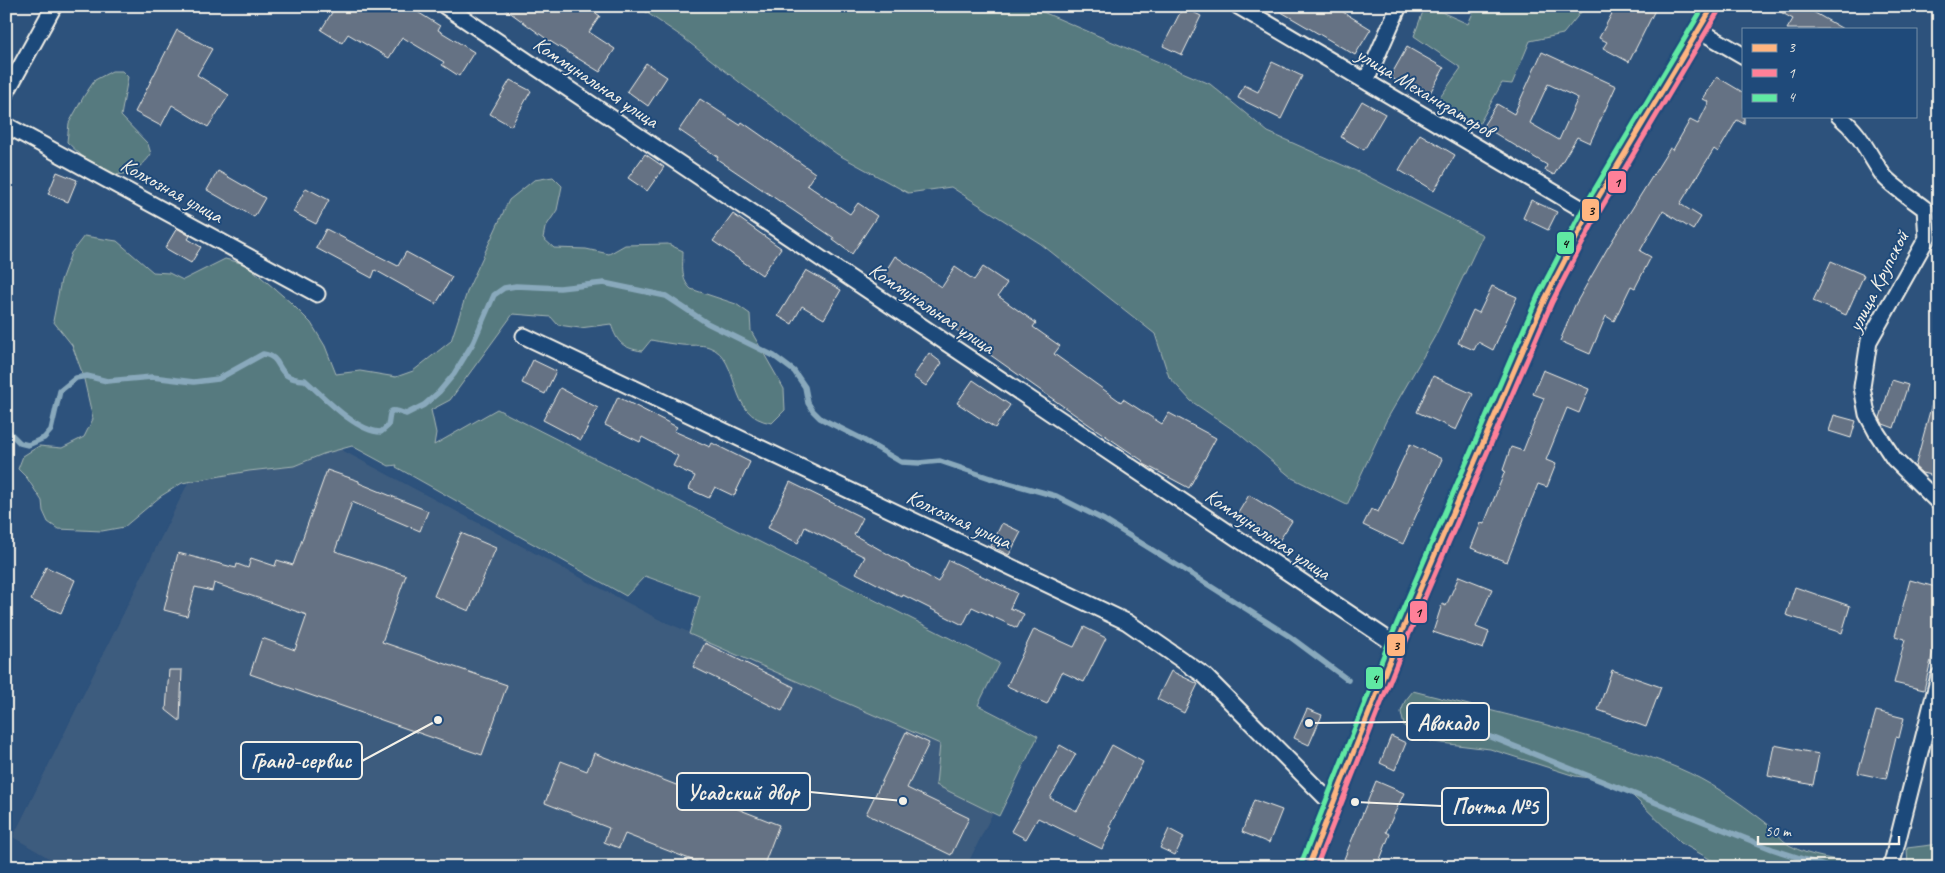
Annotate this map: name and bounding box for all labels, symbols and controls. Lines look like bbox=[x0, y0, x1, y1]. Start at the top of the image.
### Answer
legend bbox=[1742, 28, 1918, 118]
street label: Коммунальная улица bbox=[528, 30, 665, 134]
text: 3 bbox=[1788, 38, 1796, 57]
street label: улица Механизаторов bbox=[1350, 40, 1502, 145]
text: 1 bbox=[1788, 64, 1796, 83]
text: 4 bbox=[1788, 88, 1796, 107]
street label: Колхозная улица bbox=[116, 151, 229, 230]
line badge: 1 bbox=[1607, 170, 1627, 194]
text: 1 bbox=[1614, 174, 1622, 191]
line badge: 3 bbox=[1581, 198, 1600, 222]
text: 3 bbox=[1588, 202, 1596, 219]
street label: улица Крупской bbox=[1841, 225, 1915, 338]
line badge: 4 bbox=[1556, 231, 1575, 255]
text: 4 bbox=[1562, 235, 1570, 252]
street label: Коммунальная улица bbox=[864, 256, 1001, 360]
street label: Коммунальная улица bbox=[1200, 482, 1337, 586]
street label: Колхозная улица bbox=[902, 483, 1017, 555]
line badge: 1 bbox=[1409, 600, 1428, 624]
text: 1 bbox=[1415, 604, 1423, 621]
line badge: 3 bbox=[1386, 633, 1406, 657]
text: 3 bbox=[1393, 637, 1401, 654]
line badge: 4 bbox=[1365, 666, 1384, 690]
text: 4 bbox=[1372, 670, 1380, 687]
callout: Авокадо bbox=[1407, 703, 1489, 740]
text: Авокадо bbox=[1417, 709, 1480, 737]
callout: Гранд-сервис bbox=[241, 742, 362, 779]
text: Гранд-сервис bbox=[251, 747, 352, 775]
callout: Усадский двор bbox=[677, 773, 810, 810]
text: Усадский двор bbox=[687, 779, 801, 807]
callout: Почта №5 bbox=[1442, 788, 1548, 825]
text: Почта №5 bbox=[1452, 793, 1540, 821]
scale bar bbox=[1758, 813, 1899, 845]
text: 50 m bbox=[1765, 822, 1792, 841]

